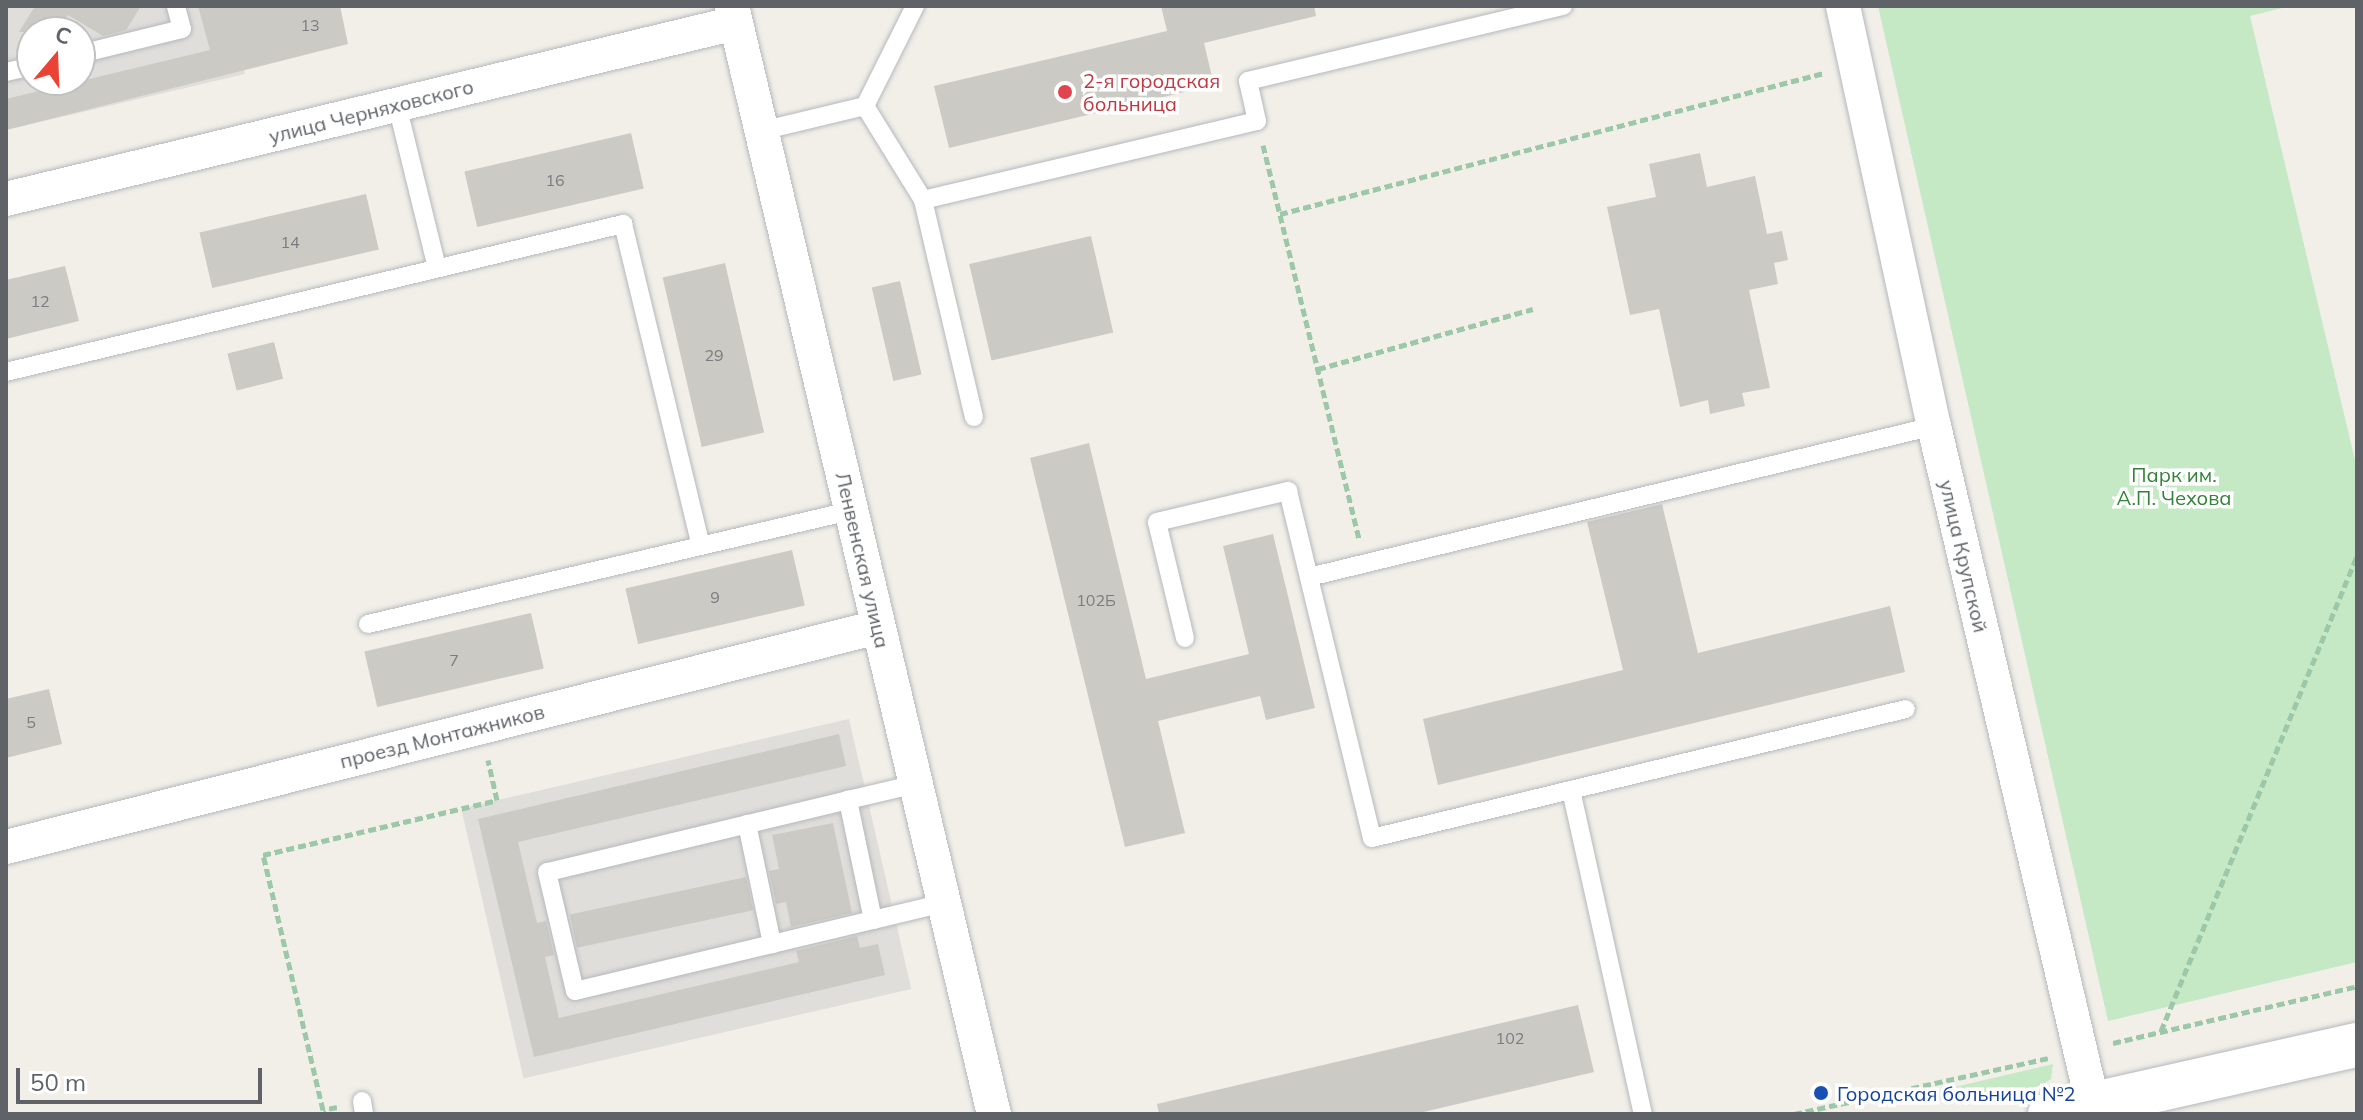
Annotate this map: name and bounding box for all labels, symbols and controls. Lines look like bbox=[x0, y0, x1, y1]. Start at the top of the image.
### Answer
house number: 13 bbox=[300, 15, 320, 35]
north arrow bbox=[16, 16, 96, 96]
text: С bbox=[51, 20, 75, 51]
place label: 2-я городская больница bbox=[1083, 68, 1220, 115]
street label: улица Черняховского bbox=[266, 74, 476, 148]
marker: 2-я городская больница bbox=[1054, 81, 1076, 103]
house number: 16 bbox=[545, 170, 565, 190]
house number: 14 bbox=[280, 232, 300, 252]
house number: 12 bbox=[30, 291, 50, 311]
house number: 29 bbox=[704, 345, 724, 365]
park label: Парк им. А.П. Чехова bbox=[2116, 463, 2232, 510]
street label: Ленвенская улица bbox=[831, 470, 895, 650]
street label: улица Крупской bbox=[1935, 477, 1993, 635]
house number: 9 bbox=[710, 587, 720, 607]
house number: 102Б bbox=[1076, 590, 1116, 610]
house number: 7 bbox=[449, 650, 459, 670]
street label: проезд Монтажников bbox=[337, 699, 547, 773]
house number: 5 bbox=[26, 712, 36, 732]
house number: 102 bbox=[1496, 1028, 1524, 1048]
scale bar bbox=[20, 1052, 266, 1102]
text: 50 m bbox=[30, 1067, 86, 1097]
place label: Городская больница №2 bbox=[1837, 1081, 2076, 1105]
marker: Городская больница №2 bbox=[1812, 1084, 1830, 1102]

